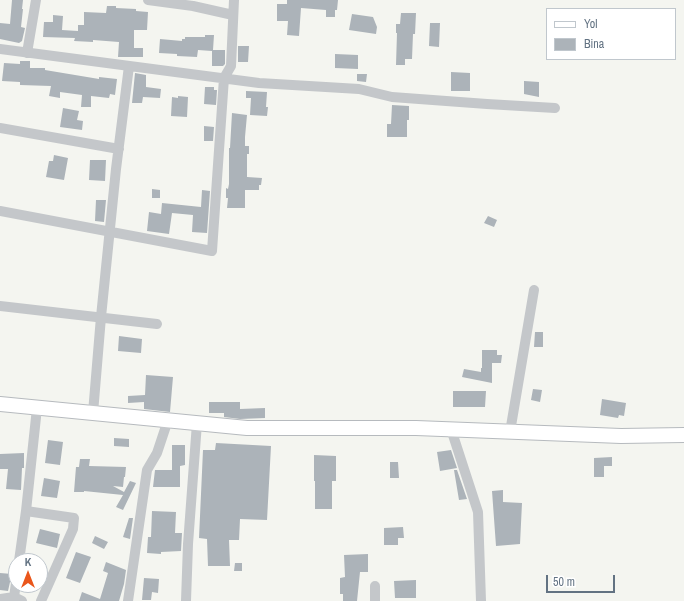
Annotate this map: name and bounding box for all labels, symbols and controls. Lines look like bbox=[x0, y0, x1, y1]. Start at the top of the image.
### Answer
legend bbox=[546, 8, 676, 60]
text: Yol bbox=[584, 16, 597, 32]
text: Bina bbox=[584, 36, 604, 52]
north arrow bbox=[8, 553, 48, 593]
text: K bbox=[25, 555, 31, 569]
scale bar bbox=[548, 567, 617, 593]
text: 50 m bbox=[553, 574, 575, 590]

